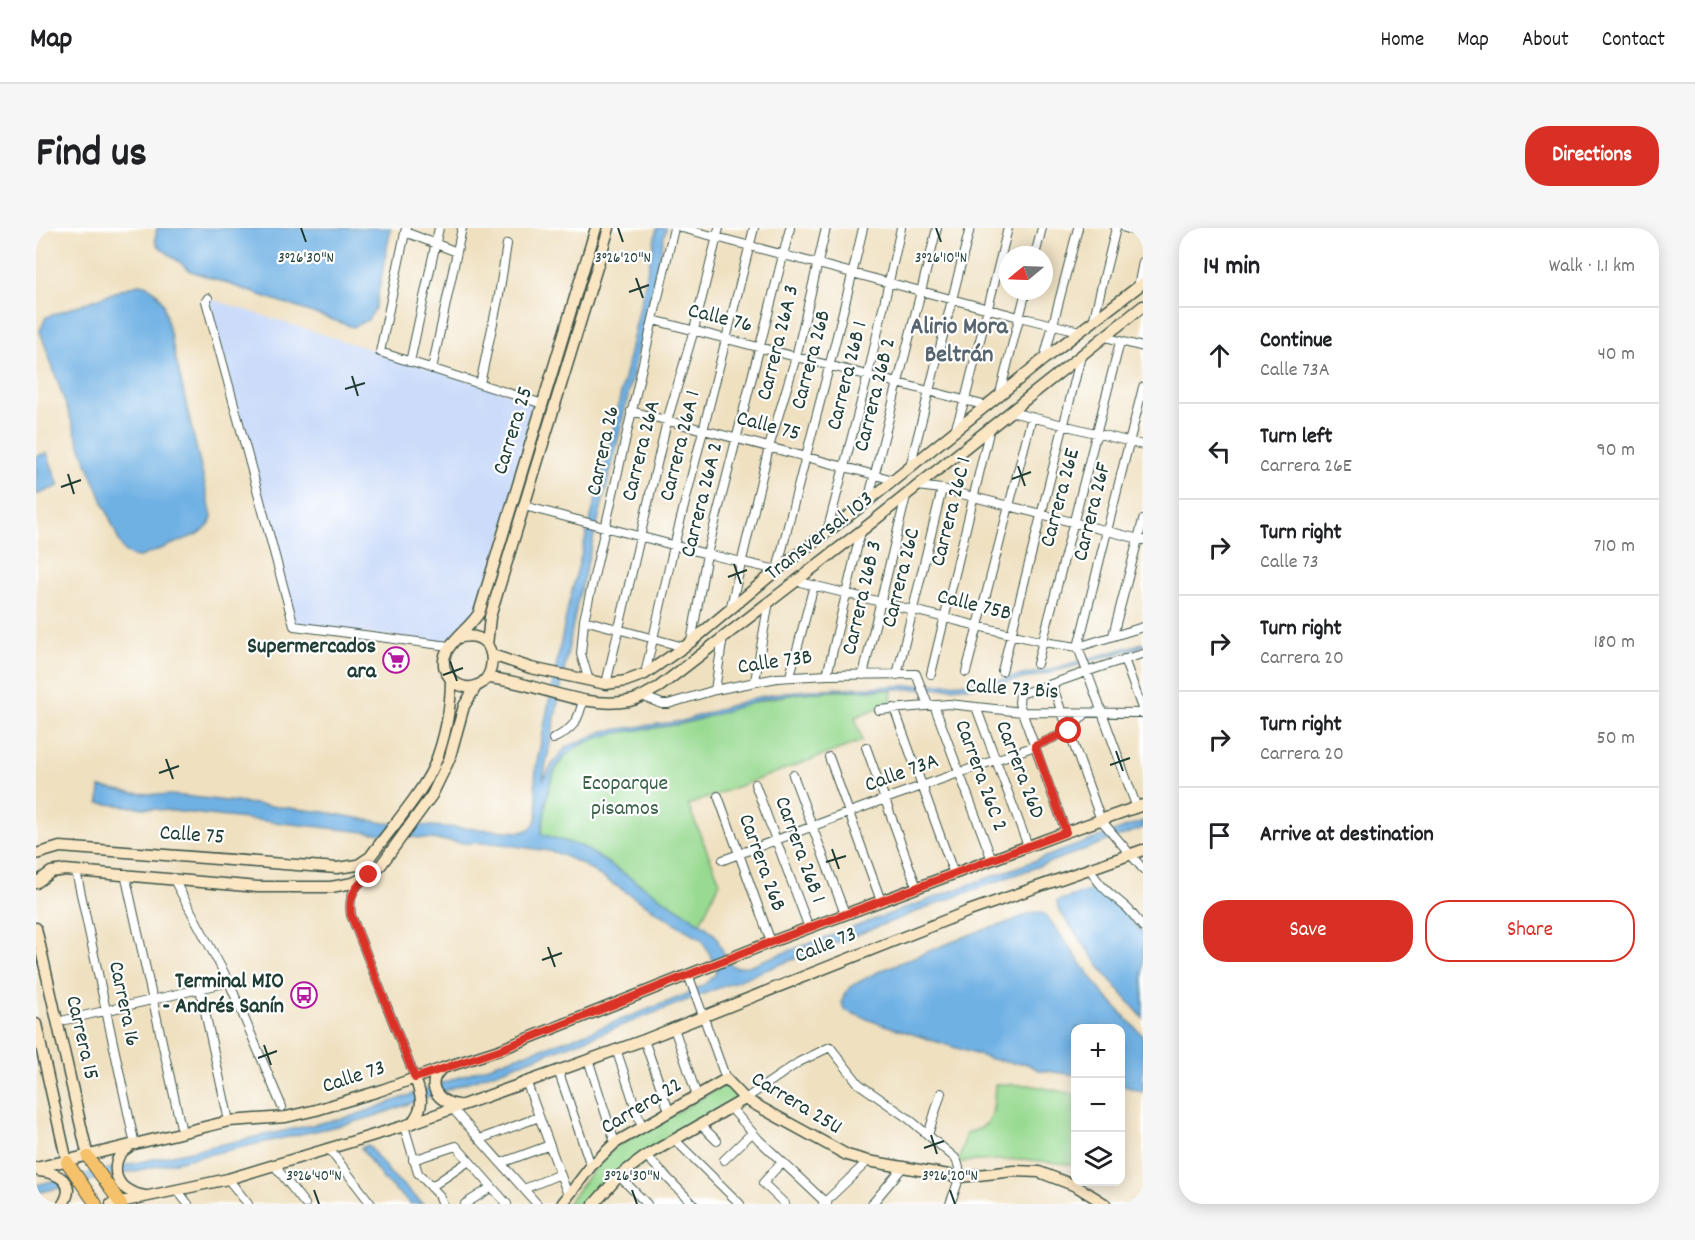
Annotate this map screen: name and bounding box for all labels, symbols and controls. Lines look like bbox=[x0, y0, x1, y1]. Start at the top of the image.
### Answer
text: Map bbox=[30, 21, 72, 61]
text: Home bbox=[1380, 26, 1424, 56]
text: Map bbox=[1457, 26, 1489, 56]
text: About bbox=[1522, 26, 1569, 56]
text: Contact bbox=[1602, 26, 1665, 56]
text: Find us bbox=[36, 126, 147, 186]
button: Directions bbox=[1525, 126, 1659, 186]
north arrow bbox=[999, 246, 1053, 300]
text: 3°26'30"N bbox=[278, 248, 334, 270]
text: 3°26'20"N bbox=[595, 248, 651, 270]
text: 3°26'10"N bbox=[915, 248, 967, 270]
text: 14 min bbox=[1203, 249, 1260, 286]
text: Walk · 1.1 km bbox=[1549, 253, 1635, 281]
street label: Carrera 26A 3 bbox=[750, 282, 808, 404]
street label: Calle 76 bbox=[684, 296, 756, 342]
street label: Carrera 26B bbox=[784, 307, 840, 413]
district label: Alirio Mora Beltrán bbox=[910, 311, 1009, 373]
street label: Carrera 26B 1 bbox=[819, 318, 877, 434]
text: Continue bbox=[1260, 326, 1332, 357]
street label: Carrera 26B 2 bbox=[847, 335, 905, 455]
icon: ahead bbox=[1203, 339, 1236, 372]
text: 40 m bbox=[1597, 341, 1635, 369]
text: Calle 73A bbox=[1260, 357, 1330, 385]
street label: Carrera 25 bbox=[486, 383, 542, 479]
street label: Carrera 26A 1 bbox=[652, 387, 710, 505]
street label: Carrera 26A bbox=[614, 397, 670, 505]
street label: Carrera 26 bbox=[579, 403, 629, 499]
street label: Calle 75 bbox=[733, 404, 803, 450]
text: Turn left bbox=[1260, 422, 1332, 453]
icon: left bbox=[1203, 435, 1236, 468]
text: 90 m bbox=[1597, 437, 1635, 465]
street label: Carrera 26A 2 bbox=[674, 439, 732, 561]
street label: Carrera 26E bbox=[1033, 445, 1089, 551]
text: Carrera 26E bbox=[1260, 453, 1352, 481]
street label: Carrera 26C 1 bbox=[923, 454, 981, 570]
street label: Carrera 26F bbox=[1066, 459, 1120, 565]
street label: Transversal 103 bbox=[759, 485, 881, 589]
text: Turn right bbox=[1260, 518, 1342, 549]
street label: Carrera 26C bbox=[875, 525, 929, 631]
icon: right bbox=[1203, 531, 1236, 564]
text: 710 m bbox=[1594, 533, 1635, 561]
street label: Carrera 26B 3 bbox=[835, 538, 891, 658]
text: Calle 73 bbox=[1260, 549, 1319, 577]
street label: Calle 75B bbox=[934, 582, 1014, 630]
text: Turn right bbox=[1260, 614, 1342, 645]
icon: right bbox=[1203, 627, 1236, 660]
text: 180 m bbox=[1593, 629, 1635, 657]
place label: Supermercados ara bbox=[247, 632, 377, 688]
street label: Calle 73B bbox=[736, 642, 814, 684]
supermarket icon: Supermercados ara bbox=[381, 645, 411, 675]
text: Carrera 20 bbox=[1260, 645, 1344, 673]
street label: Calle 73 Bis bbox=[964, 671, 1060, 709]
text: Turn right bbox=[1260, 710, 1342, 741]
street label: Carrera 26C 2 bbox=[945, 716, 1015, 836]
street label: Carrera 26D bbox=[986, 717, 1052, 823]
route start bbox=[1055, 717, 1081, 743]
icon: right bbox=[1203, 723, 1236, 756]
text: 50 m bbox=[1597, 725, 1635, 753]
text: Carrera 20 bbox=[1260, 741, 1344, 769]
street label: Calle 73A bbox=[861, 746, 943, 802]
park label: Ecoparque pisamos bbox=[582, 769, 668, 825]
street label: Carrera 26B 1 bbox=[765, 792, 833, 908]
street label: Carrera 26B bbox=[729, 810, 793, 916]
street label: Calle 75 bbox=[158, 818, 226, 854]
icon: arrive bbox=[1203, 819, 1236, 852]
text: Arrive at destination bbox=[1260, 820, 1434, 851]
route end bbox=[355, 861, 381, 887]
button: Save bbox=[1203, 900, 1413, 962]
button: Share bbox=[1425, 900, 1635, 962]
street label: Calle 73 bbox=[790, 920, 862, 972]
street label: Carrera 16 bbox=[99, 959, 147, 1049]
place label: Terminal MIO - Andrés Sanín bbox=[163, 967, 284, 1023]
bus stop icon: Terminal MIO - Andrés Sanín bbox=[289, 980, 319, 1010]
street label: Carrera 15 bbox=[56, 993, 106, 1083]
map controls bbox=[1071, 1024, 1125, 1186]
button: + bbox=[1071, 1024, 1125, 1078]
street label: Calle 73 bbox=[319, 1053, 389, 1103]
street label: Carrera 25U bbox=[745, 1065, 847, 1143]
street label: Carrera 22 bbox=[595, 1071, 689, 1143]
button: − bbox=[1071, 1078, 1125, 1132]
button: layers bbox=[1071, 1132, 1125, 1186]
text: 3°26'40"N bbox=[286, 1166, 342, 1188]
text: 3°26'30"N bbox=[604, 1166, 660, 1188]
text: 3°26'20"N bbox=[922, 1166, 978, 1188]

